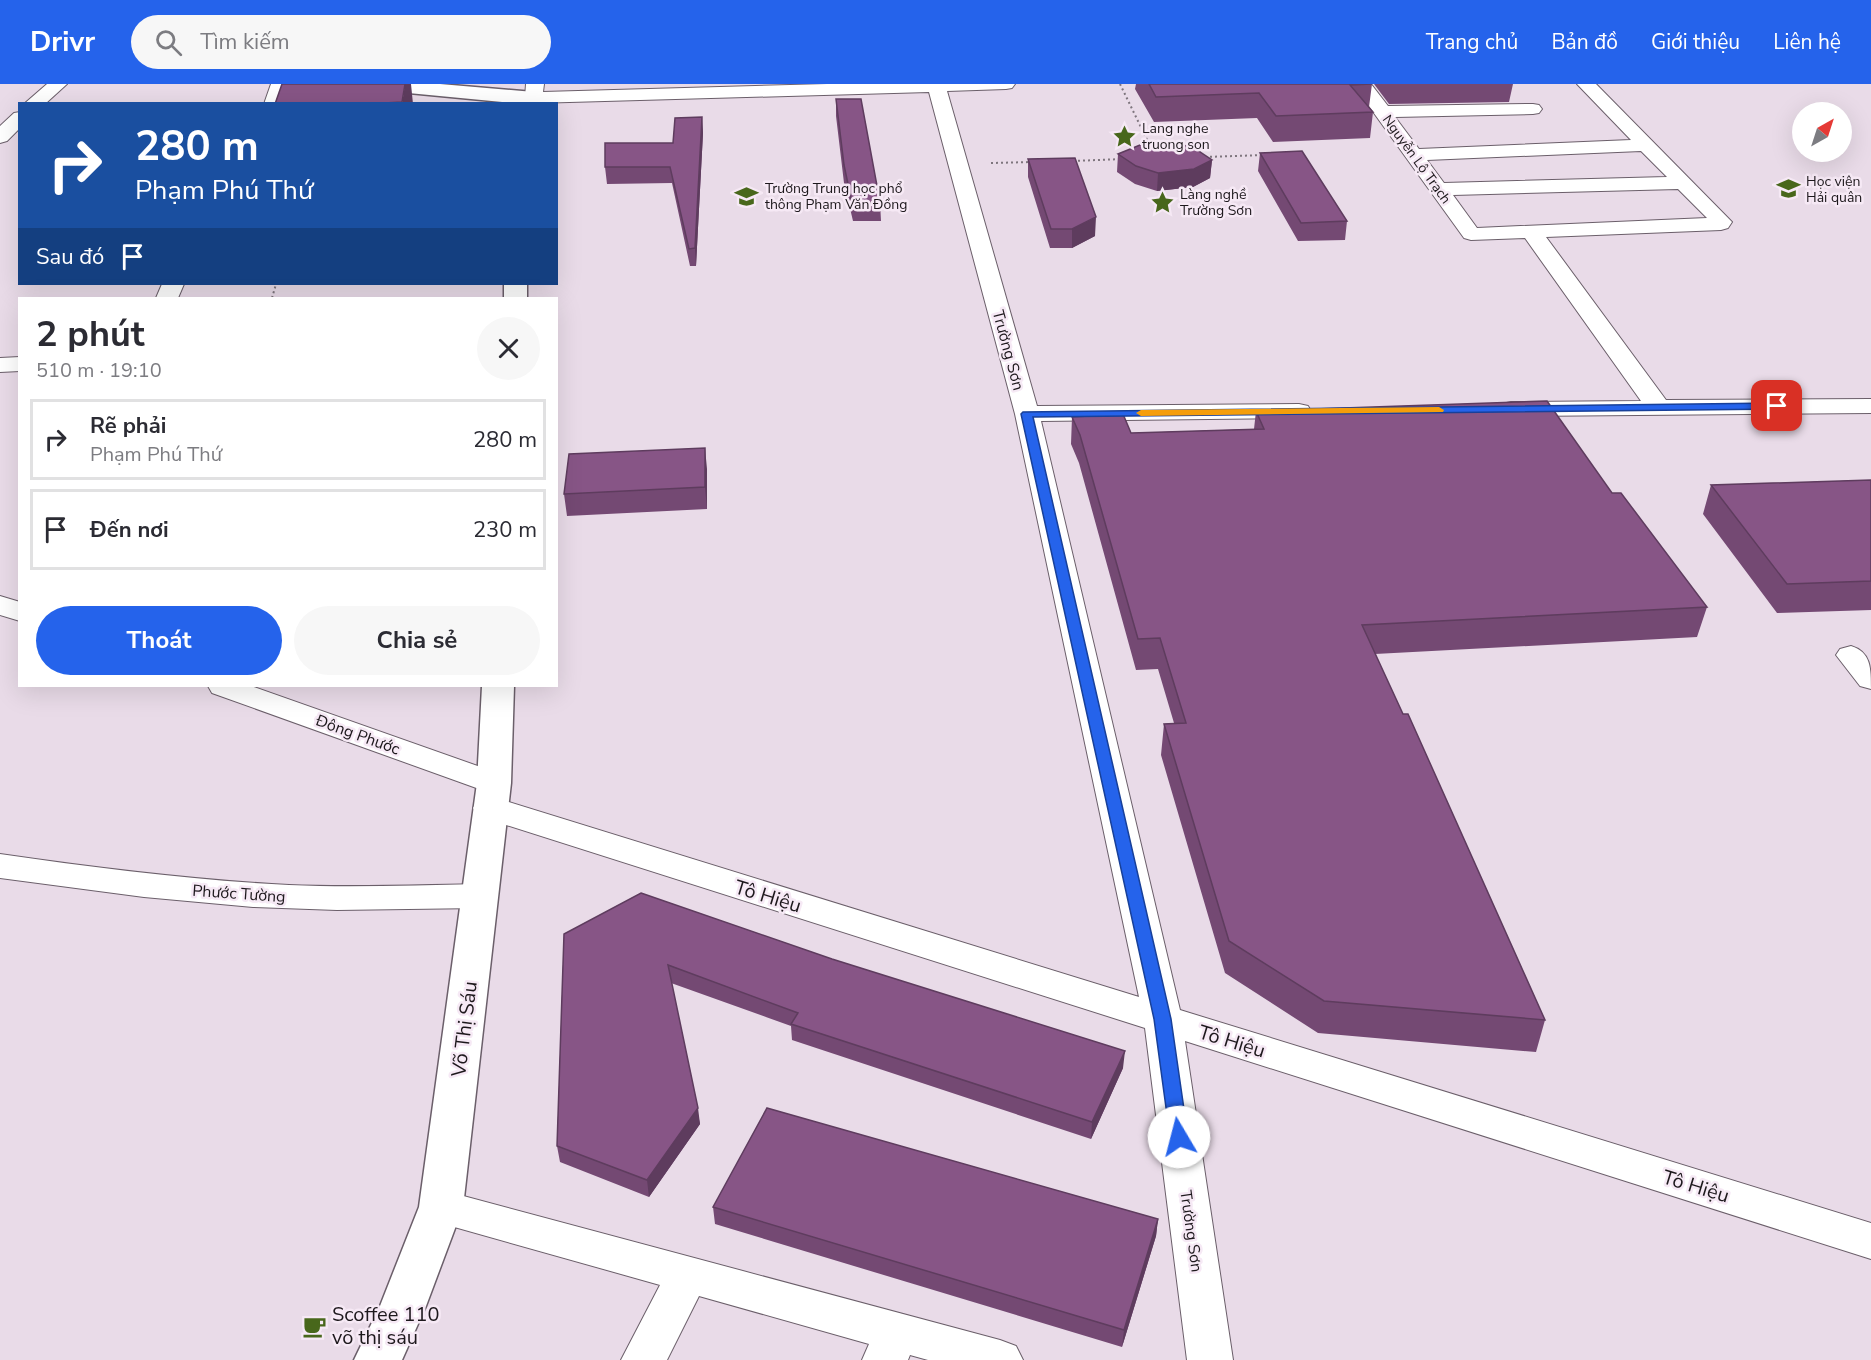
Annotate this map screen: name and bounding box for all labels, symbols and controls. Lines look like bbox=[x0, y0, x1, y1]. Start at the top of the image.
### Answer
search box bbox=[131, 15, 551, 69]
text: Drivr bbox=[30, 23, 95, 61]
icon: search bbox=[152, 26, 185, 59]
text: Tìm kiếm bbox=[200, 27, 290, 57]
text: Trang chủ bbox=[1426, 28, 1518, 56]
text: Bản đồ bbox=[1551, 28, 1618, 56]
text: Giới thiệu bbox=[1651, 28, 1740, 56]
text: Liên hệ bbox=[1773, 28, 1841, 56]
north arrow bbox=[1792, 102, 1852, 162]
map controls bbox=[1792, 102, 1852, 162]
street label: Nguyễn Lộ Trạch bbox=[1378, 111, 1455, 208]
text: 280 m bbox=[135, 118, 259, 175]
place label: Lang nghe truong son bbox=[1142, 119, 1210, 154]
place icon: Lang nghe truong son bbox=[1111, 123, 1137, 149]
icon: right bbox=[36, 126, 114, 204]
text: Phạm Phú Thứ bbox=[135, 172, 313, 209]
place label: Học viện Hải quân bbox=[1806, 172, 1862, 207]
school or university icon: Học viện Hải quân bbox=[1775, 176, 1801, 202]
place label: Trường Trung học phổ thông Phạm Văn Đồng bbox=[765, 179, 907, 214]
school or university icon: Trường Trung học phổ thông Phạm Văn Đồng bbox=[734, 183, 760, 209]
place label: Làng nghề Trường Sơn bbox=[1180, 185, 1252, 220]
place icon: Làng nghề Trường Sơn bbox=[1149, 189, 1175, 215]
icon: arrive bbox=[116, 240, 149, 273]
text: Sau đó bbox=[36, 242, 104, 272]
street label: Trường Sơn bbox=[987, 308, 1029, 393]
text: 2 phút bbox=[36, 310, 145, 359]
button: close bbox=[477, 317, 540, 380]
text: 510 m · 19:10 bbox=[36, 357, 162, 384]
pin bbox=[1751, 380, 1802, 431]
icon: arrive bbox=[1760, 389, 1793, 422]
text: Rẽ phải bbox=[90, 411, 166, 441]
icon: right bbox=[39, 423, 72, 456]
text: 280 m bbox=[473, 425, 537, 455]
text: Phạm Phú Thứ bbox=[90, 441, 222, 468]
icon: arrive bbox=[39, 513, 72, 546]
text: Đến nơi bbox=[90, 515, 169, 545]
text: 230 m bbox=[473, 515, 537, 545]
button: Thoát bbox=[36, 606, 282, 675]
button: Chia sẻ bbox=[294, 606, 540, 675]
street label: Đông Phước bbox=[312, 709, 403, 760]
street label: Tô Hiệu bbox=[731, 874, 805, 919]
street label: Phước Tường bbox=[192, 880, 286, 908]
street label: Võ Thị Sáu bbox=[445, 980, 484, 1079]
street label: Tô Hiệu bbox=[1195, 1019, 1269, 1064]
position arrow bbox=[1147, 1105, 1211, 1169]
street label: Tô Hiệu bbox=[1659, 1164, 1733, 1209]
street label: Trường Sơn bbox=[1174, 1189, 1208, 1273]
place label: Scoffee 110 võ thị sáu bbox=[332, 1301, 440, 1351]
cafe icon: Scoffee 110 võ thị sáu bbox=[301, 1313, 327, 1339]

